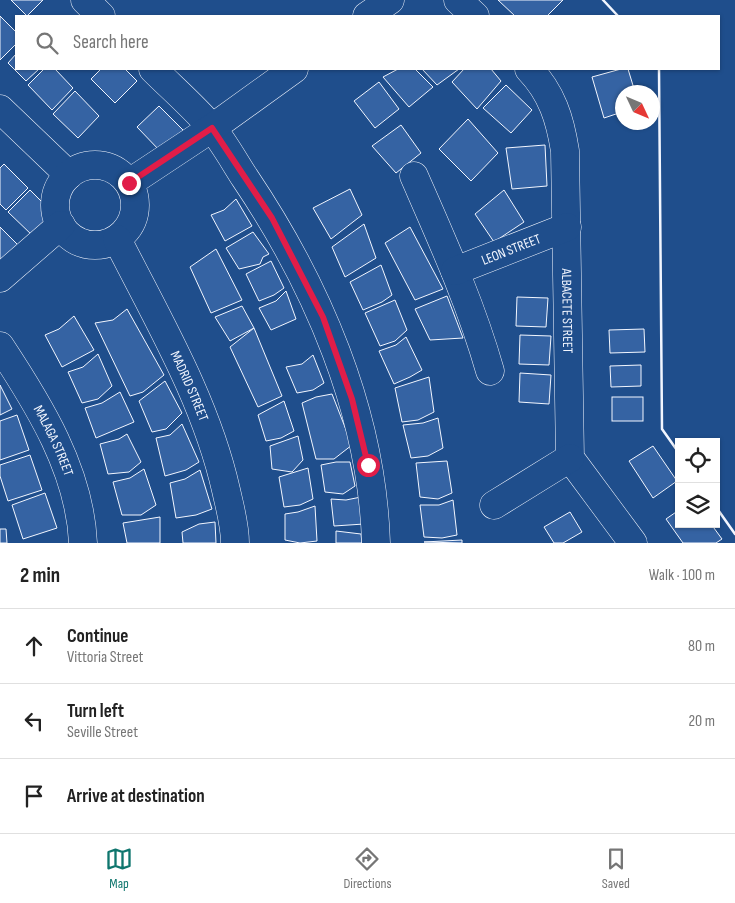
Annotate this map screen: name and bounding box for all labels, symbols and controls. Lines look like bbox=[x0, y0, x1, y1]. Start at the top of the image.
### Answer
search box bbox=[15, 15, 720, 70]
icon: search bbox=[33, 29, 61, 57]
text: Search here bbox=[73, 31, 149, 54]
north arrow bbox=[615, 85, 660, 130]
route end bbox=[118, 172, 141, 195]
street label: LEON STREET bbox=[479, 230, 543, 269]
street label: ALBACETE STREET bbox=[558, 267, 576, 354]
street label: MADRID STREET bbox=[167, 348, 212, 424]
street label: MALAGA STREET bbox=[30, 402, 77, 478]
map controls bbox=[675, 438, 720, 528]
button: locate bbox=[675, 438, 720, 483]
route start bbox=[357, 454, 380, 477]
button: layers bbox=[675, 483, 720, 528]
text: 2 min bbox=[20, 563, 60, 588]
text: Walk · 100 m bbox=[649, 566, 715, 585]
text: Continue bbox=[67, 625, 128, 648]
icon: ahead bbox=[20, 632, 48, 660]
text: 80 m bbox=[688, 637, 715, 656]
text: Vittoria Street bbox=[67, 648, 143, 667]
text: Turn left bbox=[67, 700, 124, 723]
icon: left bbox=[20, 707, 48, 735]
text: 20 m bbox=[688, 712, 715, 731]
text: Seville Street bbox=[67, 723, 138, 742]
icon: arrive bbox=[20, 782, 48, 810]
text: Arrive at destination bbox=[67, 785, 205, 808]
tab: Map bbox=[105, 845, 133, 892]
tab: Directions bbox=[343, 845, 392, 892]
tab: Saved bbox=[602, 845, 630, 892]

